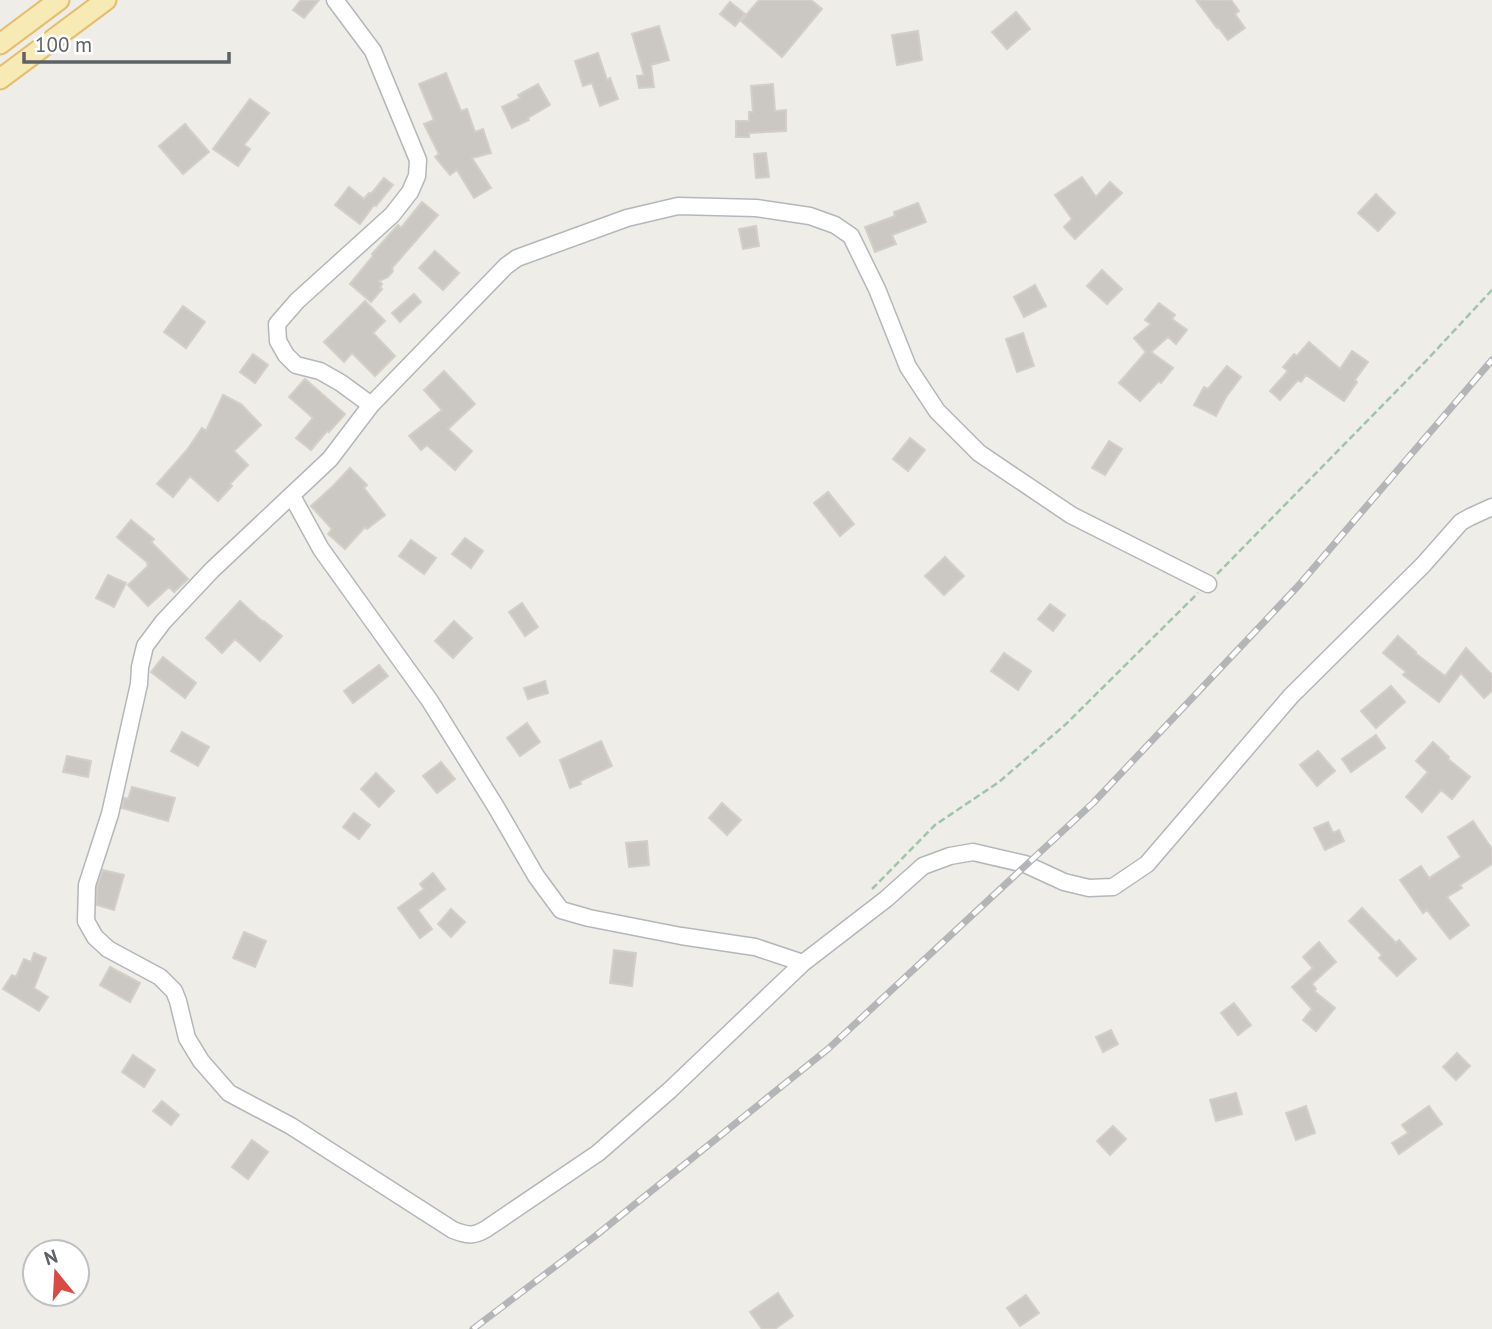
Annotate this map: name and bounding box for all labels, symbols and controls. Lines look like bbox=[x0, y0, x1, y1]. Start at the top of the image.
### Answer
scale bar bbox=[24, 21, 229, 65]
text: 100 m bbox=[35, 31, 92, 58]
north arrow bbox=[21, 1238, 91, 1308]
text: N bbox=[41, 1243, 60, 1270]

